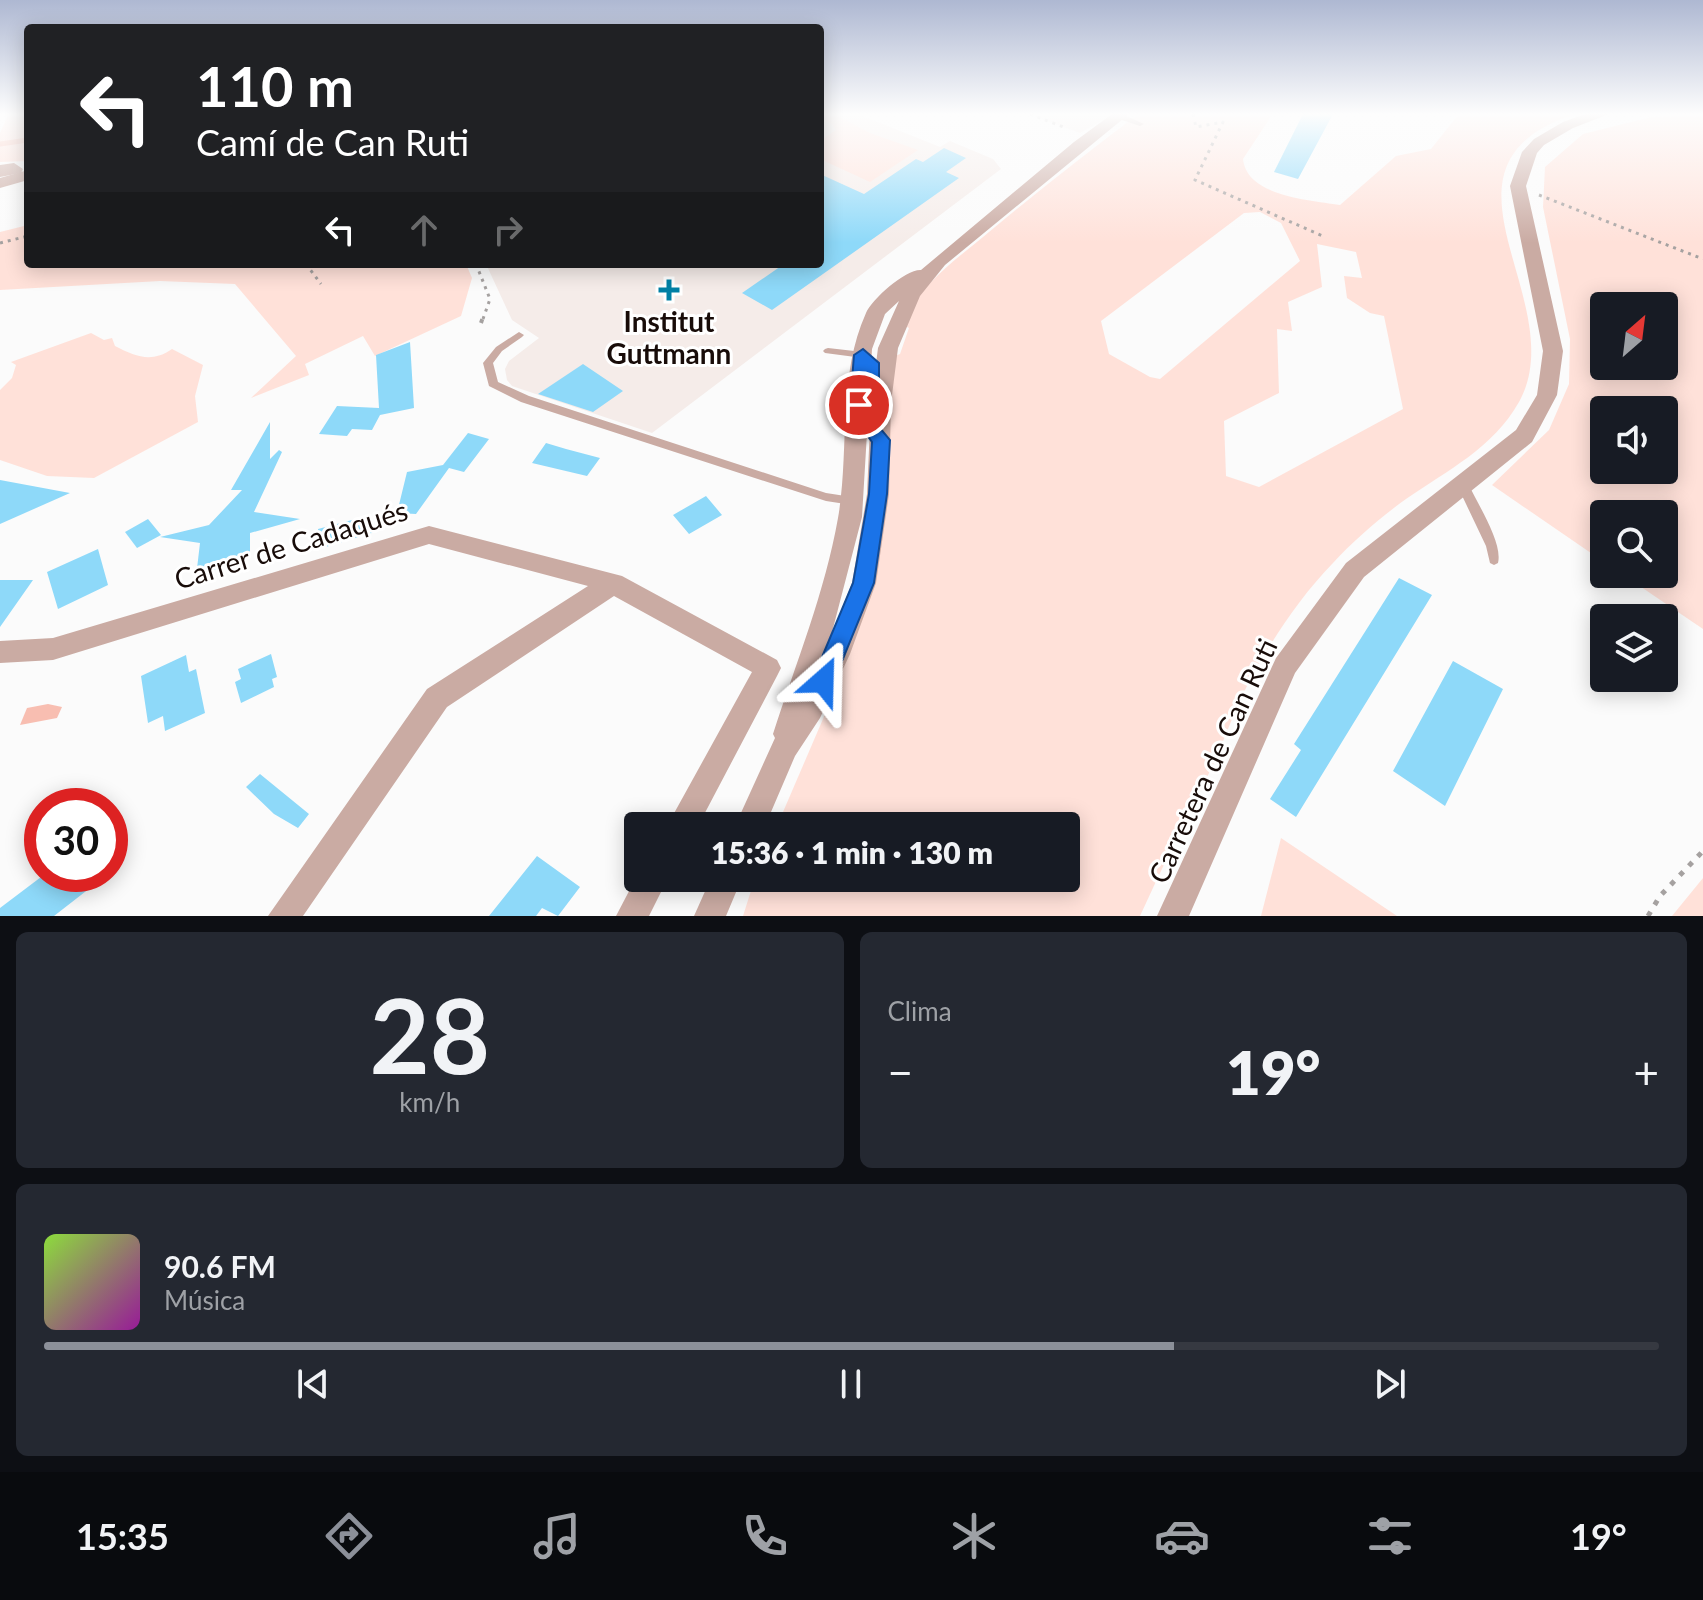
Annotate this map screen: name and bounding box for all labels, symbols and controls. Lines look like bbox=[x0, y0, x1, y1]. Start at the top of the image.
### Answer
text: 110 m bbox=[196, 52, 354, 119]
icon: left bbox=[64, 56, 168, 160]
text: Camí de Can Ruti bbox=[196, 120, 469, 164]
icon: left bbox=[318, 208, 362, 252]
icon: ahead bbox=[402, 208, 446, 252]
icon: right bbox=[486, 208, 530, 252]
marker: Institut Guttmann bbox=[658, 279, 680, 301]
north arrow bbox=[1590, 292, 1678, 380]
map controls bbox=[1590, 292, 1678, 692]
place label: Institut Guttmann bbox=[607, 304, 731, 370]
pin bbox=[825, 371, 893, 439]
icon: arrive bbox=[837, 383, 881, 427]
button: sound bbox=[1590, 396, 1678, 484]
street label: Carrer de Cadaqués bbox=[170, 492, 411, 596]
button: search bbox=[1590, 500, 1678, 588]
button: layers bbox=[1590, 604, 1678, 692]
street label: Carretera de Can Ruti bbox=[1141, 633, 1284, 888]
position arrow bbox=[781, 639, 865, 723]
speed limit sign: 30 bbox=[24, 788, 128, 892]
text: 15:36 · 1 min · 130 m bbox=[711, 834, 993, 870]
text: 28 bbox=[369, 971, 490, 1096]
text: Clima bbox=[888, 995, 952, 1027]
text: 19° bbox=[1226, 1036, 1321, 1108]
text: − bbox=[888, 1046, 913, 1098]
text: + bbox=[1633, 1046, 1659, 1098]
text: km/h bbox=[399, 1086, 460, 1118]
text: 90.6 FM bbox=[164, 1248, 276, 1284]
text: Música bbox=[164, 1284, 245, 1316]
icon: previous bbox=[291, 1362, 335, 1406]
icon: pause bbox=[829, 1362, 873, 1406]
icon: next bbox=[1368, 1362, 1412, 1406]
icon: directions bbox=[321, 1508, 377, 1564]
icon: music bbox=[529, 1508, 585, 1564]
icon: phone bbox=[737, 1508, 793, 1564]
icon: climate bbox=[946, 1508, 1002, 1564]
icon: car bbox=[1154, 1508, 1210, 1564]
icon: filters bbox=[1362, 1508, 1418, 1564]
text: 15:35 bbox=[76, 1514, 169, 1558]
text: 19° bbox=[1570, 1514, 1627, 1558]

